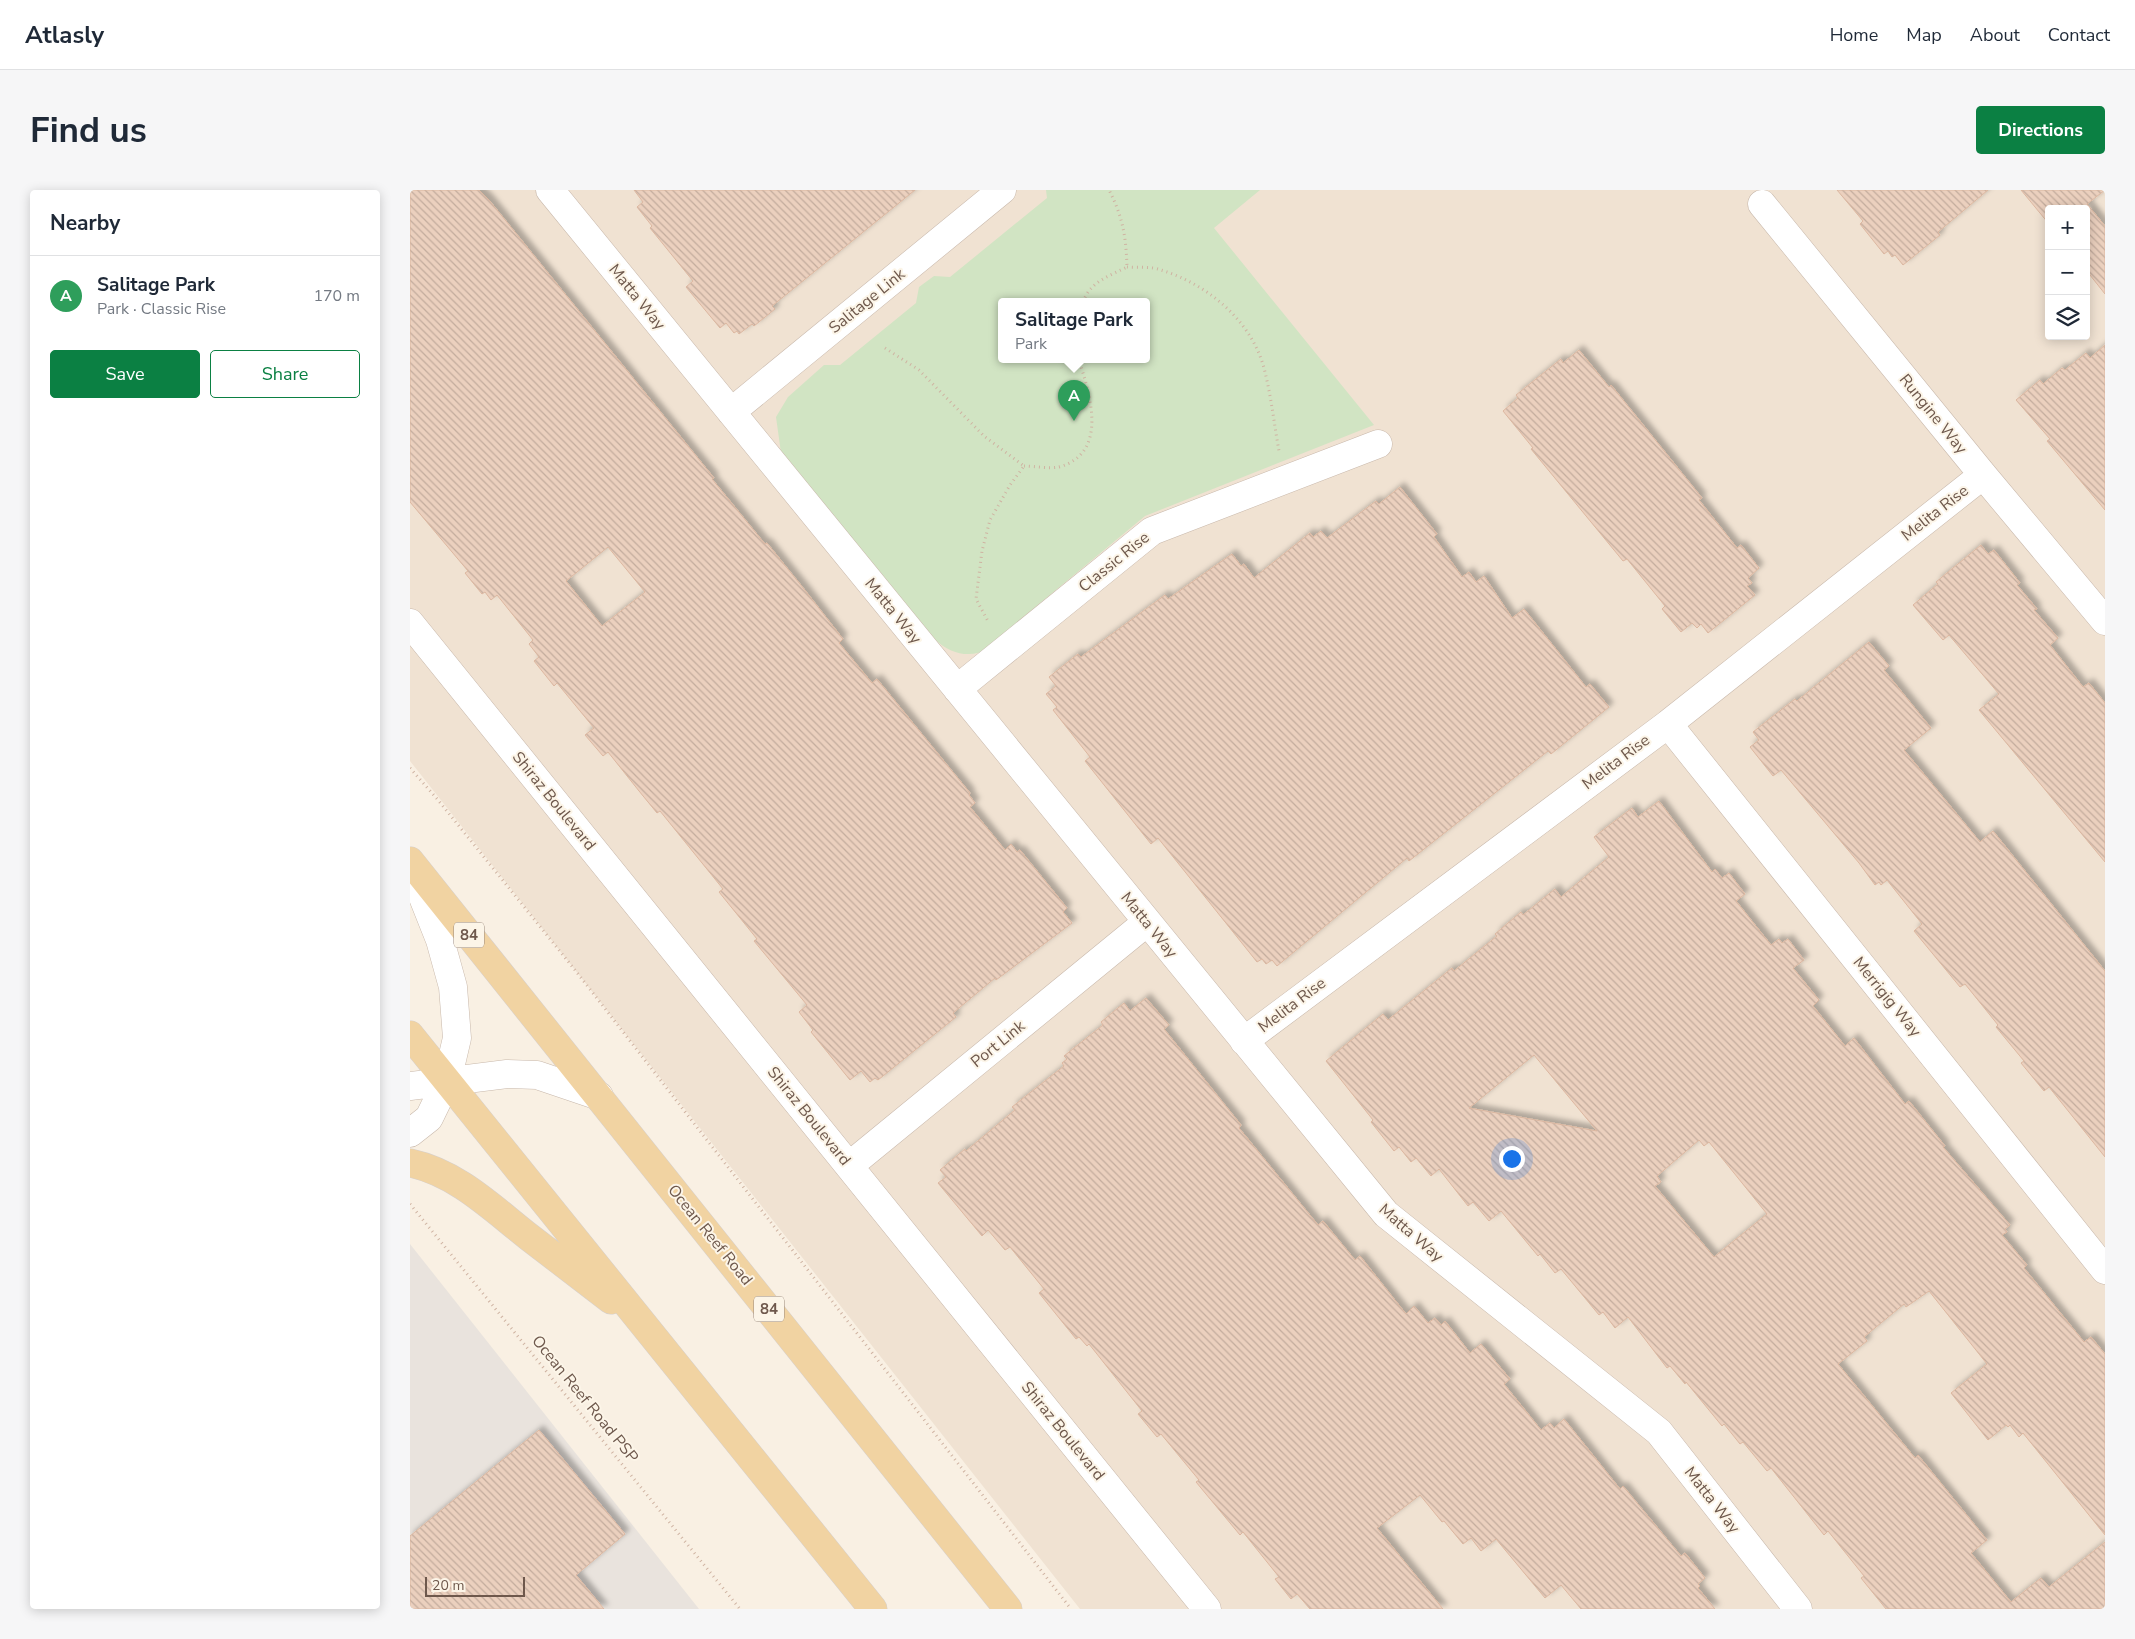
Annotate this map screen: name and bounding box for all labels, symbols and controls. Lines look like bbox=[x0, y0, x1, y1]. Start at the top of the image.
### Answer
text: Atlasly bbox=[25, 19, 104, 51]
text: Home bbox=[1830, 23, 1878, 47]
text: Map bbox=[1906, 23, 1942, 47]
text: About bbox=[1970, 23, 2020, 47]
text: Contact bbox=[2048, 23, 2110, 47]
button: Directions bbox=[1976, 106, 2105, 154]
text: Find us bbox=[30, 107, 147, 154]
map controls bbox=[2045, 205, 2090, 340]
button: + bbox=[2045, 205, 2090, 250]
text: Nearby bbox=[50, 209, 120, 237]
button: − bbox=[2045, 250, 2090, 295]
street label: Matta Way bbox=[604, 259, 671, 335]
street label: Salitage Link bbox=[824, 263, 911, 339]
text: Salitage Park bbox=[97, 272, 215, 298]
text: A bbox=[60, 285, 72, 307]
text: 170 m bbox=[313, 285, 360, 307]
button: layers bbox=[2045, 295, 2090, 340]
text: Park · Classic Rise bbox=[97, 298, 226, 320]
popup bbox=[998, 298, 1150, 363]
text: Salitage Park bbox=[1015, 307, 1133, 333]
text: Park bbox=[1015, 333, 1047, 355]
button: Save bbox=[50, 350, 200, 398]
button: Share bbox=[210, 350, 360, 398]
street label: Rungine Way bbox=[1894, 369, 1973, 459]
pin: A bbox=[1058, 380, 1090, 421]
street label: Melita Rise bbox=[1897, 480, 1973, 546]
street label: Classic Rise bbox=[1074, 527, 1154, 597]
street label: Matta Way bbox=[860, 573, 927, 649]
street label: Melita Rise bbox=[1578, 729, 1654, 795]
street label: Shiraz Boulevard bbox=[507, 747, 601, 855]
street label: Matta Way bbox=[1116, 887, 1183, 963]
road number: 84 bbox=[454, 922, 484, 948]
street label: Merrigig Way bbox=[1848, 952, 1927, 1042]
street label: Melita Rise bbox=[1254, 972, 1330, 1038]
street label: Port Link bbox=[966, 1015, 1031, 1073]
street label: Shiraz Boulevard bbox=[762, 1062, 856, 1170]
your location bbox=[1499, 1146, 1525, 1172]
street label: Ocean Reef Road bbox=[662, 1180, 758, 1290]
street label: Matta Way bbox=[1374, 1199, 1449, 1268]
road number: 84 bbox=[754, 1296, 784, 1322]
street label: Ocean Reef Road PSP bbox=[527, 1331, 643, 1467]
street label: Shiraz Boulevard bbox=[1016, 1377, 1110, 1485]
street label: Matta Way bbox=[1679, 1462, 1745, 1539]
scale bar bbox=[425, 1574, 525, 1597]
text: 20 m bbox=[432, 1576, 464, 1595]

